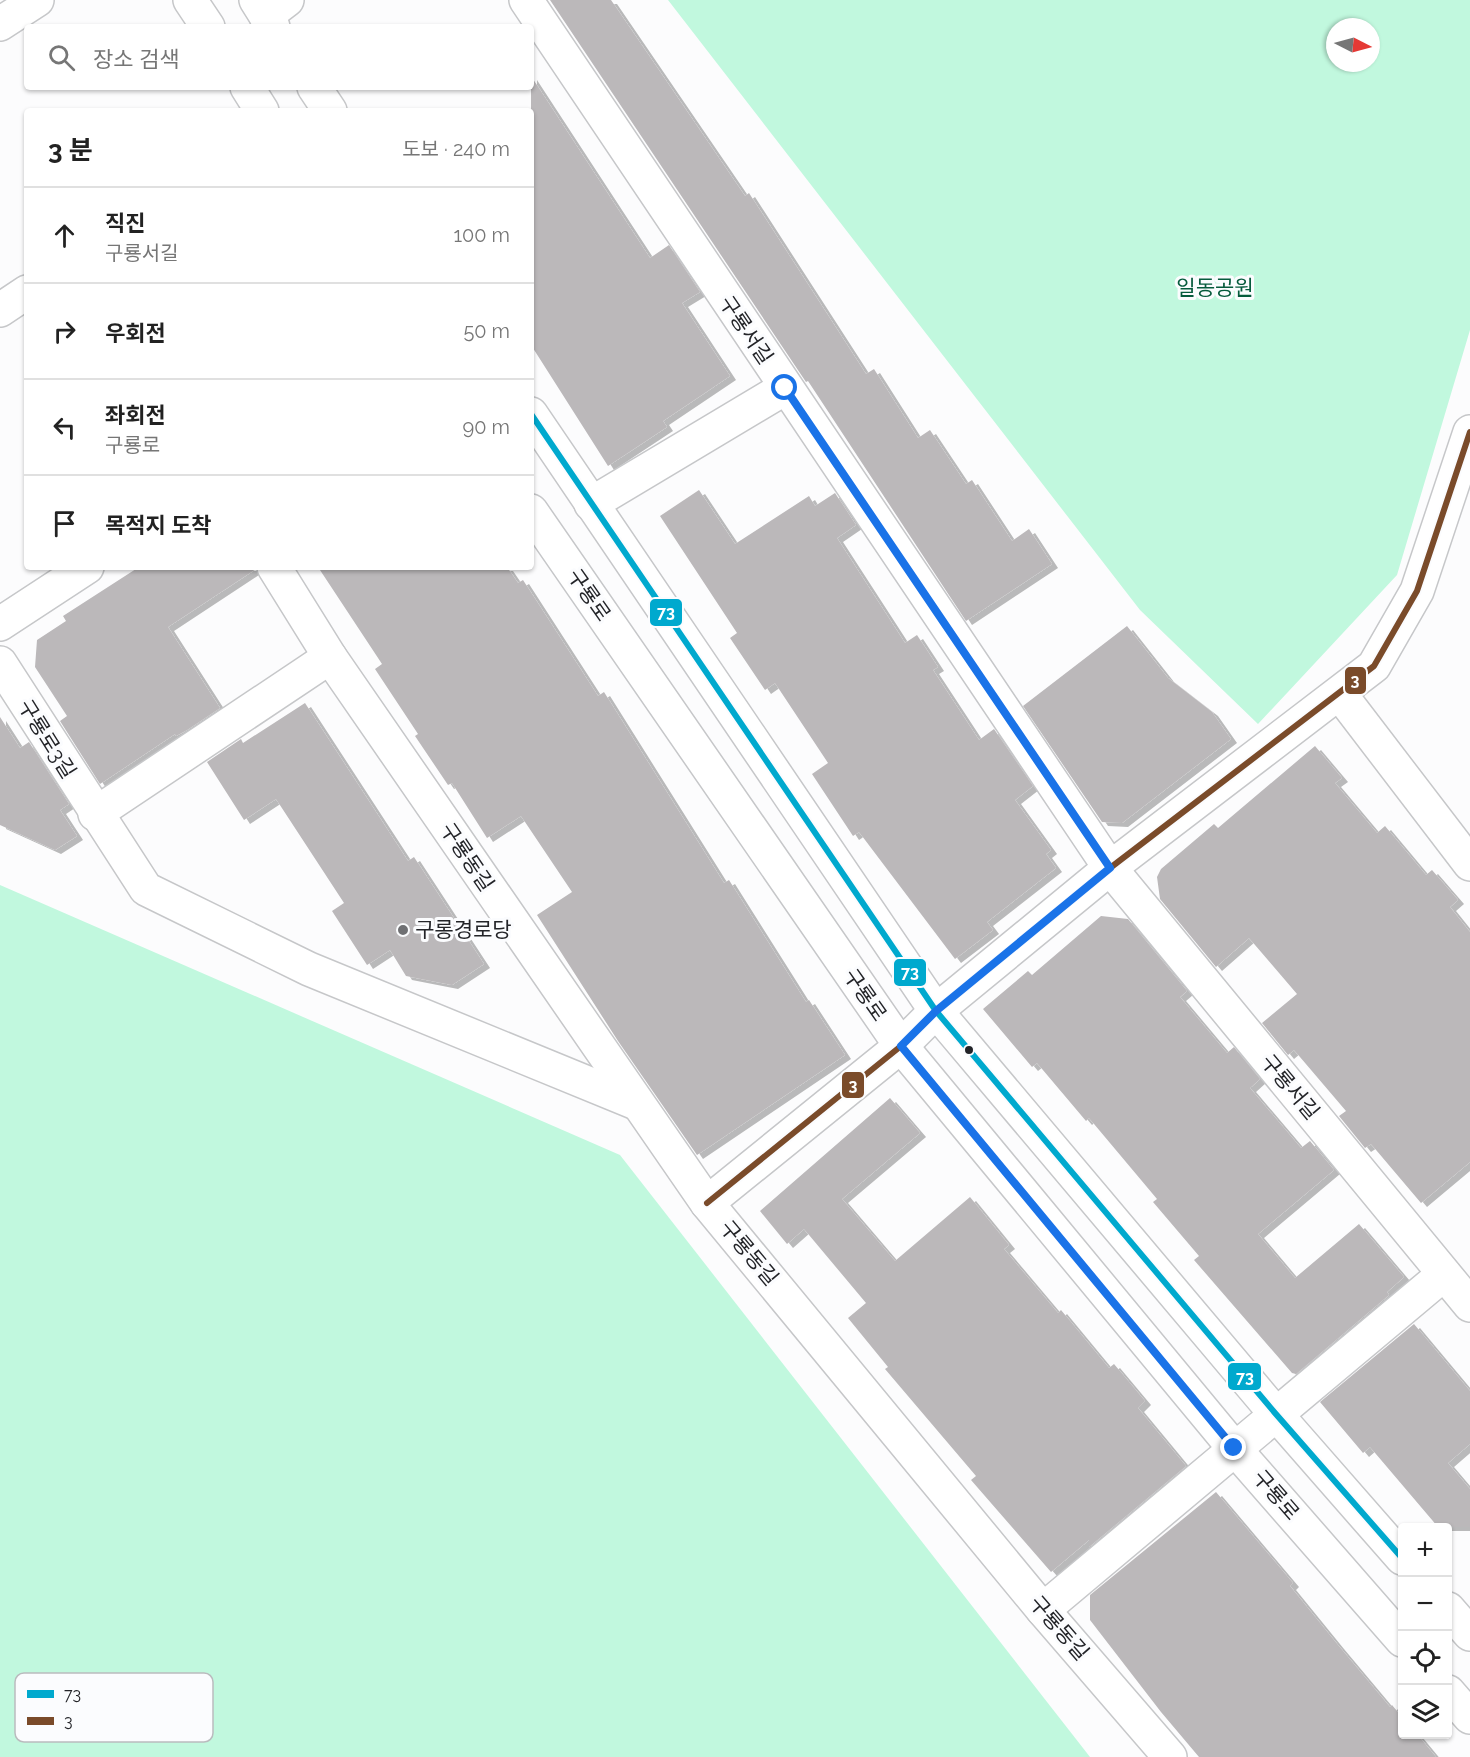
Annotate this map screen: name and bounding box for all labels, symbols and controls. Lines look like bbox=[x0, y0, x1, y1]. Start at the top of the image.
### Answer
north arrow bbox=[1326, 18, 1380, 72]
search box bbox=[24, 24, 534, 90]
icon: search bbox=[45, 41, 78, 74]
text: 장소 검색 bbox=[93, 46, 180, 72]
text: 3 분 bbox=[48, 135, 93, 165]
text: 도보 · 240 m bbox=[402, 137, 510, 161]
text: 직진 bbox=[105, 210, 145, 236]
icon: ahead bbox=[48, 219, 81, 252]
text: 100 m bbox=[453, 223, 510, 247]
text: 구룡서길 bbox=[105, 241, 179, 265]
park label: 일동공원 bbox=[1176, 275, 1254, 300]
street label: 구룡서길 bbox=[714, 291, 778, 369]
icon: right bbox=[48, 315, 81, 348]
text: 50 m bbox=[463, 319, 510, 343]
text: 우회전 bbox=[105, 320, 166, 346]
route start bbox=[771, 374, 797, 400]
text: 좌회전 bbox=[105, 402, 166, 428]
icon: left bbox=[48, 411, 81, 444]
text: 90 m bbox=[463, 415, 510, 439]
text: 구룡로 bbox=[105, 433, 160, 457]
icon: arrive bbox=[48, 507, 81, 540]
text: 목적지 도착 bbox=[105, 512, 211, 538]
street label: 구룡로 bbox=[563, 564, 616, 626]
line badge: 73 bbox=[649, 598, 683, 627]
text: 73 bbox=[657, 603, 675, 622]
line badge: 3 bbox=[1344, 666, 1367, 695]
text: 3 bbox=[1351, 671, 1360, 690]
street label: 구룡로3길 bbox=[13, 695, 81, 783]
street label: 구룡동길 bbox=[435, 818, 499, 896]
place label: 구롱경로당 bbox=[415, 917, 512, 942]
marker: 구롱경로당 bbox=[396, 923, 410, 937]
line badge: 73 bbox=[893, 958, 927, 987]
text: 73 bbox=[901, 963, 919, 982]
street label: 구룡로 bbox=[839, 964, 892, 1026]
unlabelled marker bbox=[963, 1044, 975, 1056]
street label: 구룡서길 bbox=[1256, 1049, 1325, 1124]
line badge: 3 bbox=[841, 1071, 865, 1099]
text: 3 bbox=[849, 1076, 858, 1095]
street label: 구룡동길 bbox=[715, 1215, 784, 1290]
line badge: 73 bbox=[1227, 1362, 1262, 1391]
text: 73 bbox=[1236, 1368, 1254, 1387]
route end bbox=[1220, 1434, 1246, 1460]
street label: 구룡로 bbox=[1248, 1465, 1305, 1525]
map controls bbox=[1398, 1523, 1452, 1739]
button: + bbox=[1398, 1523, 1452, 1577]
button: − bbox=[1398, 1577, 1452, 1631]
street label: 구룡동길 bbox=[1025, 1590, 1094, 1665]
button: locate bbox=[1398, 1631, 1452, 1685]
legend bbox=[15, 1673, 213, 1742]
text: 73 bbox=[64, 1685, 81, 1704]
button: layers bbox=[1398, 1685, 1452, 1739]
text: 3 bbox=[64, 1712, 73, 1731]

